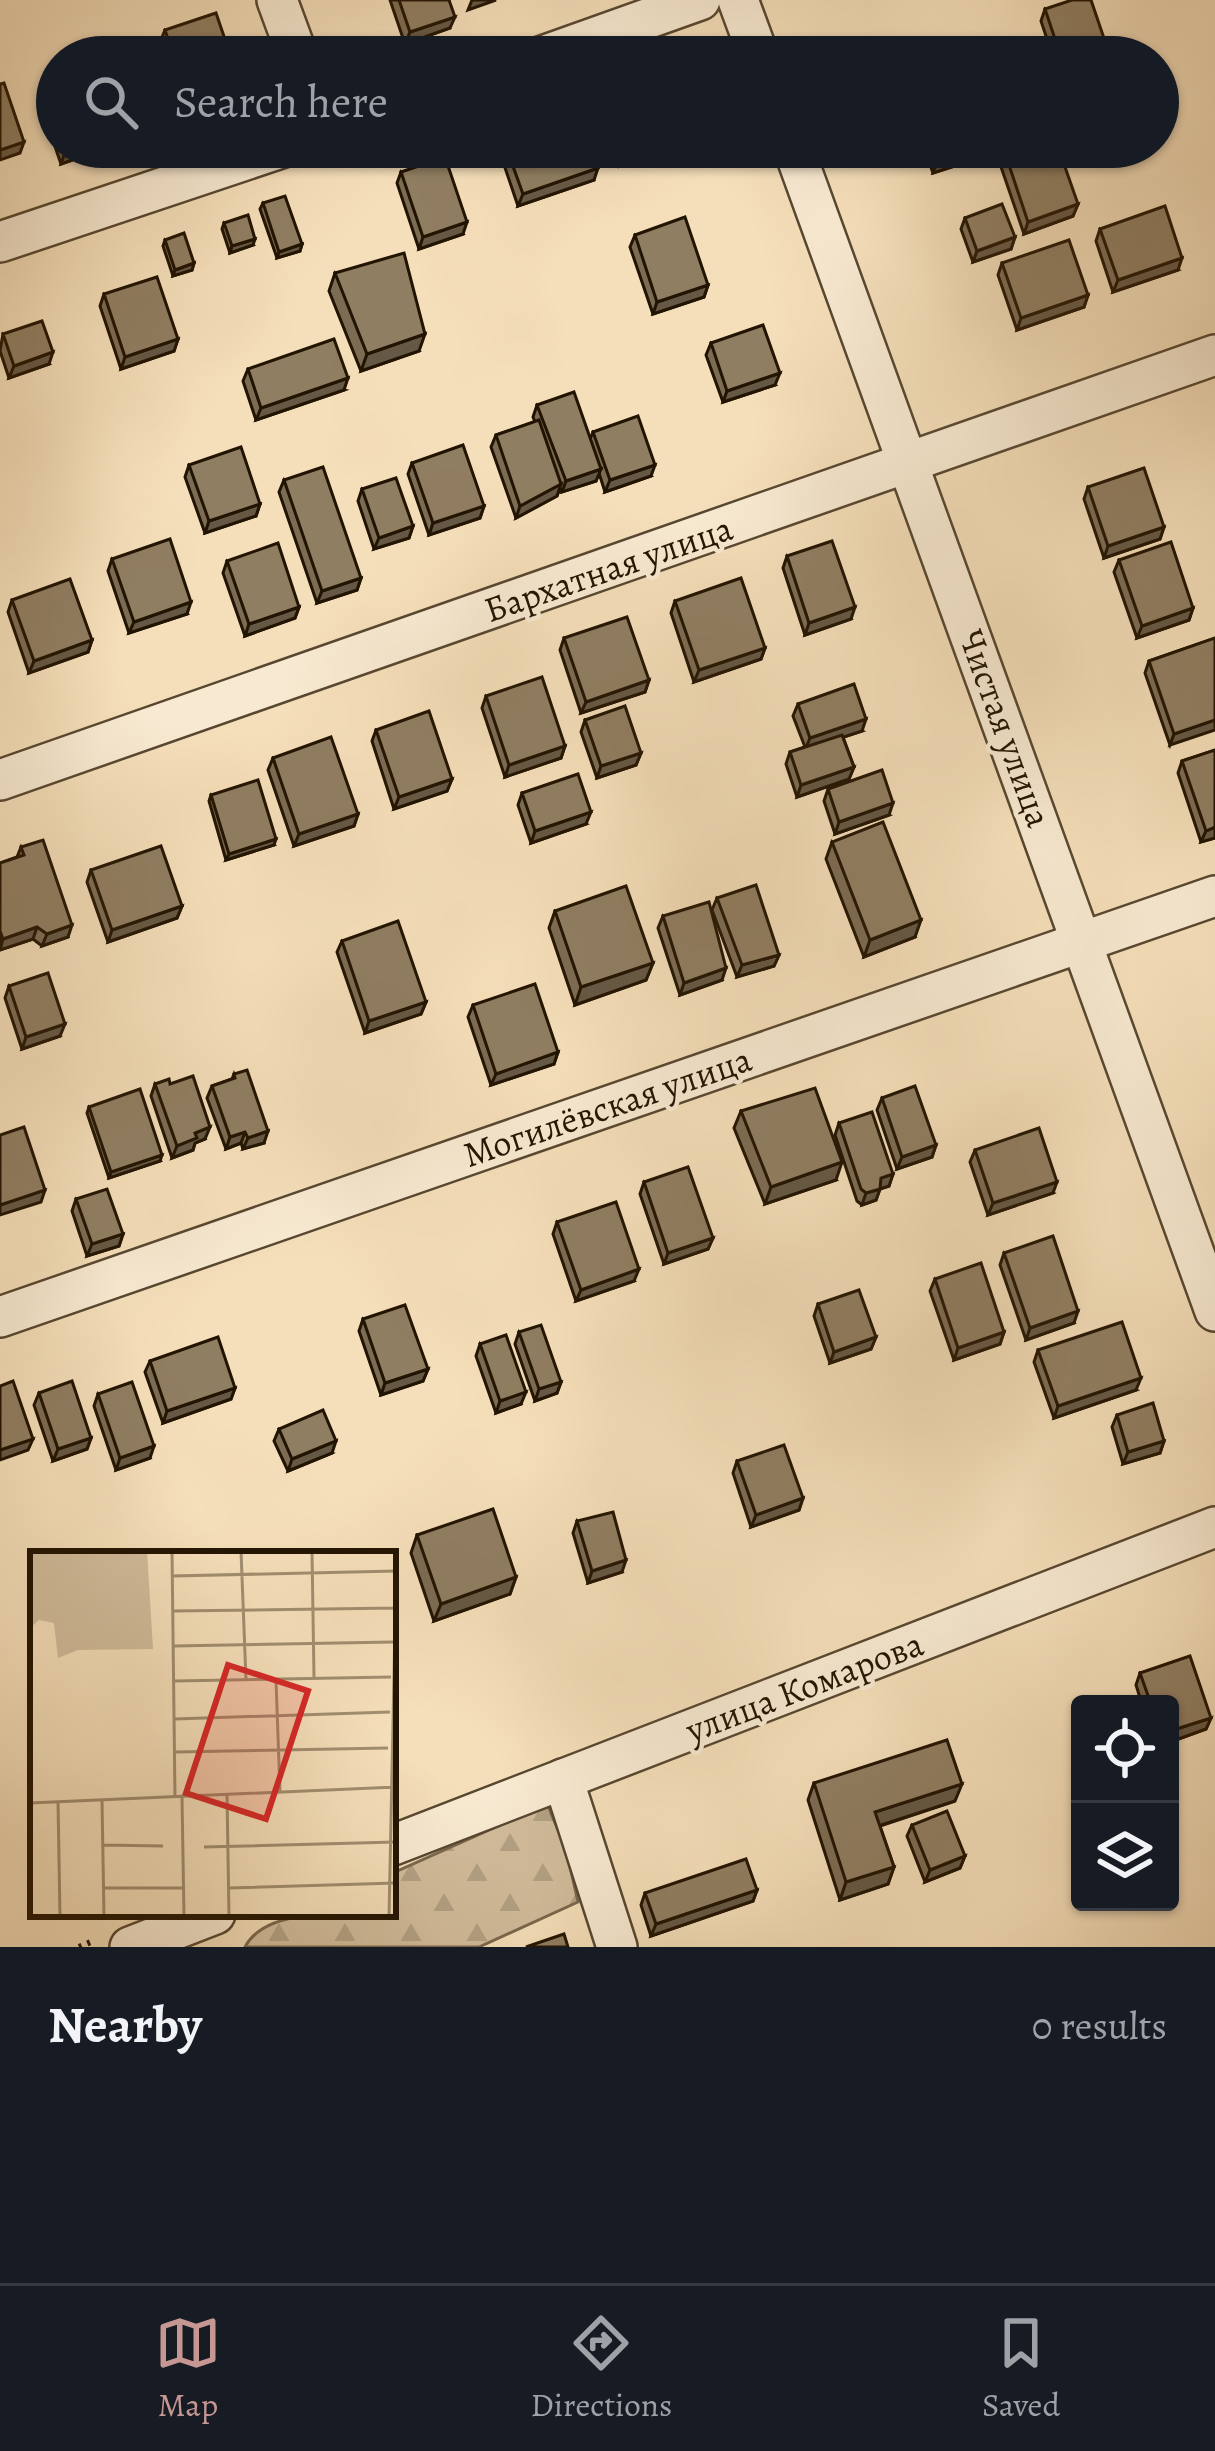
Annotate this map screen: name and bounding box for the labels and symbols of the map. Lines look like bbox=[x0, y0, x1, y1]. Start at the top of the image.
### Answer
street label: Бархатная улица bbox=[477, 503, 739, 634]
street label: Чистая улица bbox=[947, 623, 1064, 834]
street label: Могилёвская улица bbox=[456, 1034, 758, 1179]
inset map bbox=[30, 1551, 396, 1917]
street label: улица Комарова bbox=[677, 1619, 930, 1755]

